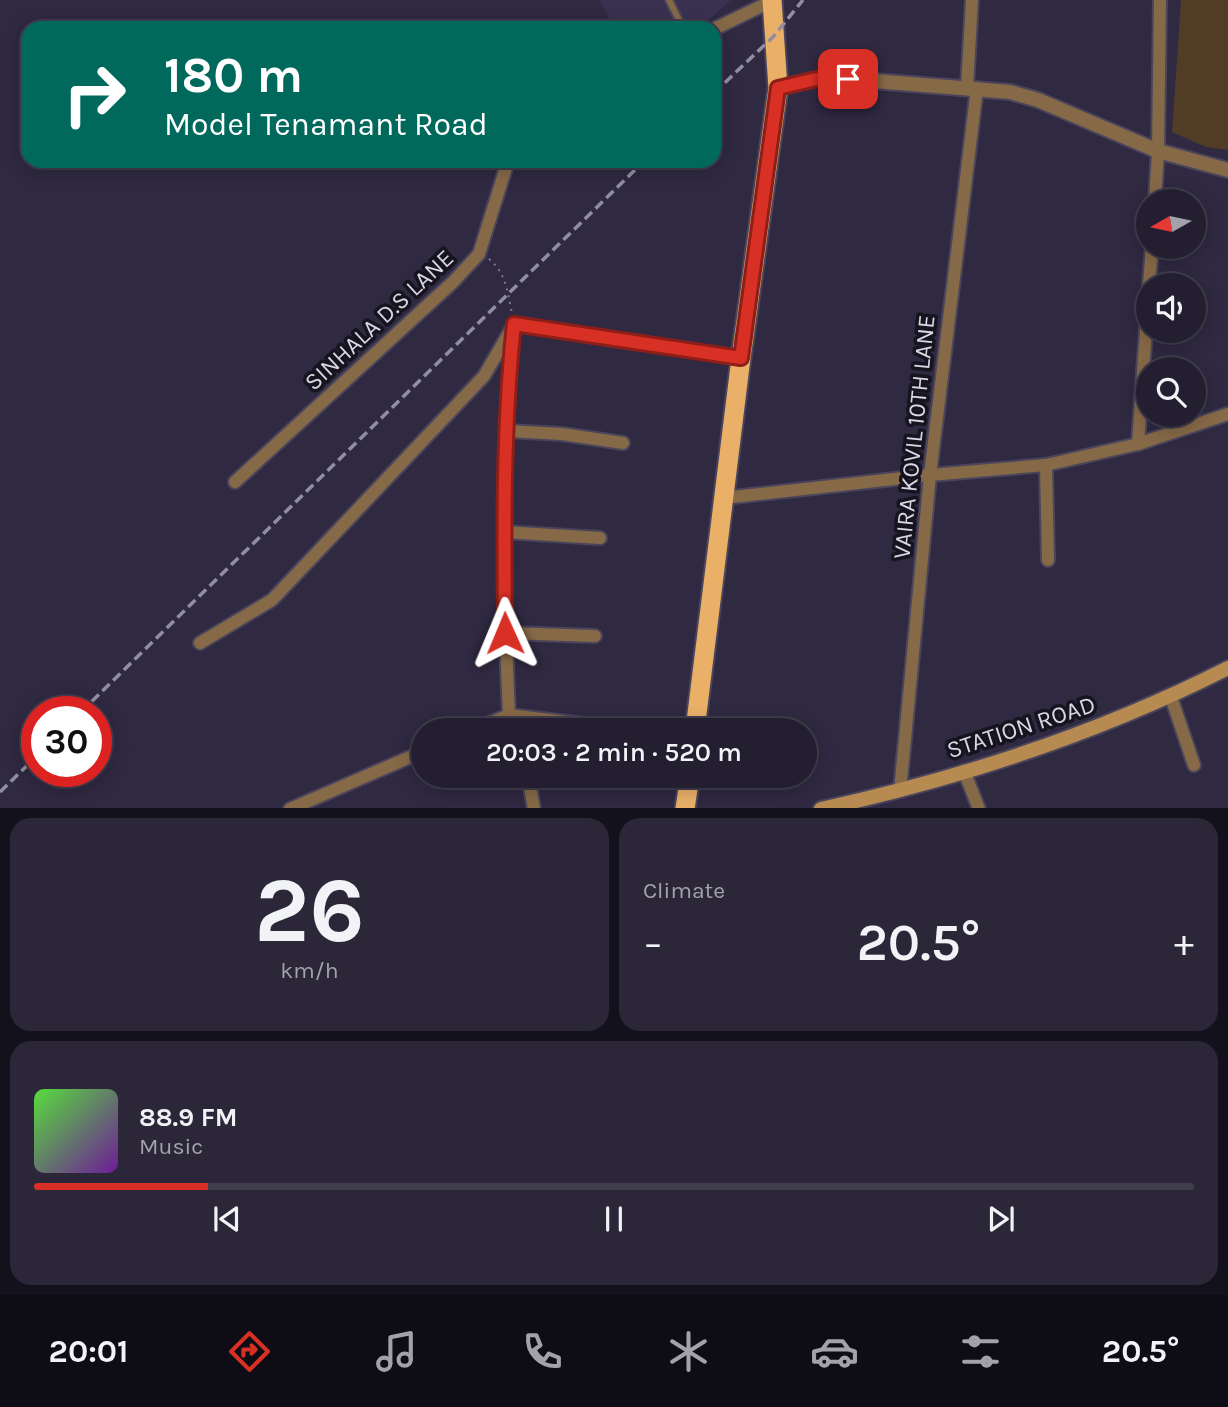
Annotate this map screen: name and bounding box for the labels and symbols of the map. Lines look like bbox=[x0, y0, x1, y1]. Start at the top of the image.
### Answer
pin bbox=[818, 49, 878, 109]
north arrow bbox=[1136, 189, 1206, 259]
street label: SINHALA D.S LANE bbox=[299, 244, 459, 396]
street label: VAIRA KOVIL 10TH LANE bbox=[887, 314, 941, 560]
position arrow bbox=[468, 596, 542, 670]
street label: STATION ROAD bbox=[943, 690, 1099, 764]
speed limit sign: 30 bbox=[21, 696, 112, 787]

